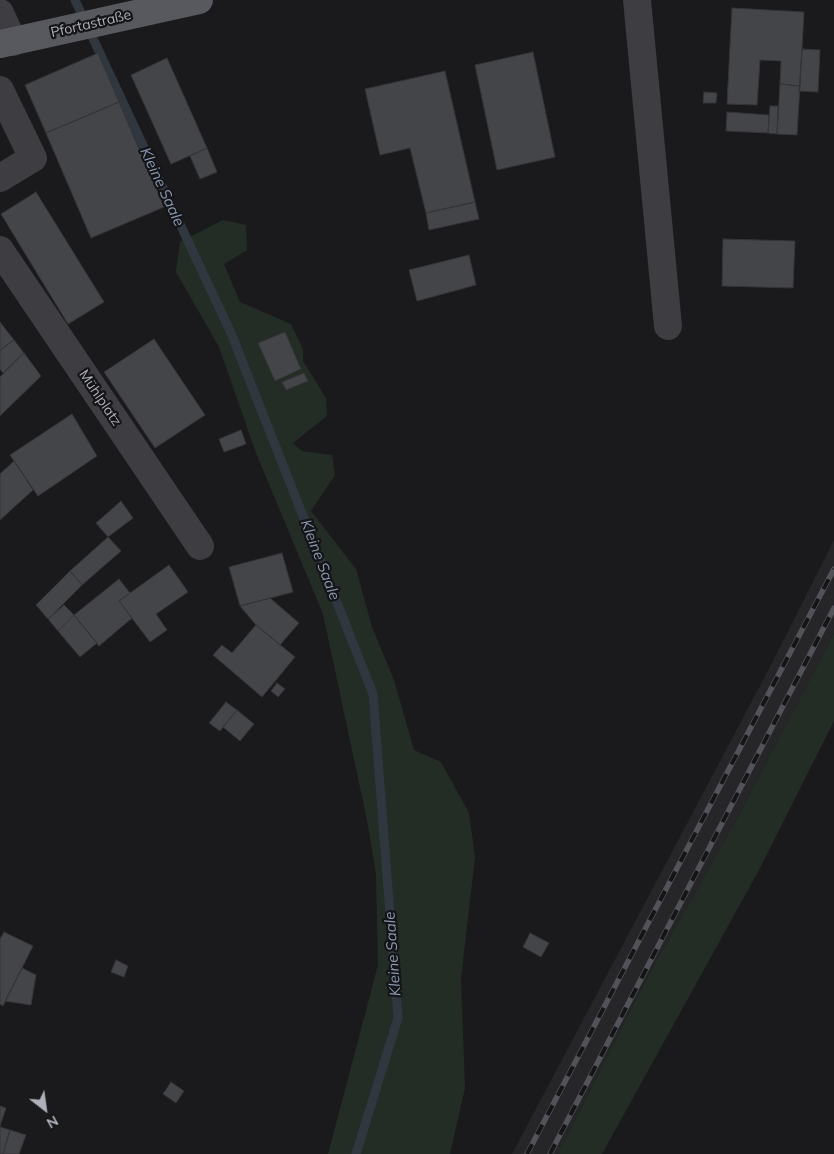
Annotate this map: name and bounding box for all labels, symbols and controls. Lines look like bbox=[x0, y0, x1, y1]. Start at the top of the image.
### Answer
street label: Pfortastraße bbox=[49, 7, 133, 41]
water label: Kleine Saale bbox=[136, 145, 188, 229]
street label: Mühlplatz bbox=[75, 367, 125, 429]
water label: Kleine Saale bbox=[296, 517, 344, 603]
water label: Kleine Saale bbox=[381, 911, 405, 997]
north arrow bbox=[20, 1084, 70, 1134]
text: N bbox=[43, 1112, 62, 1132]

